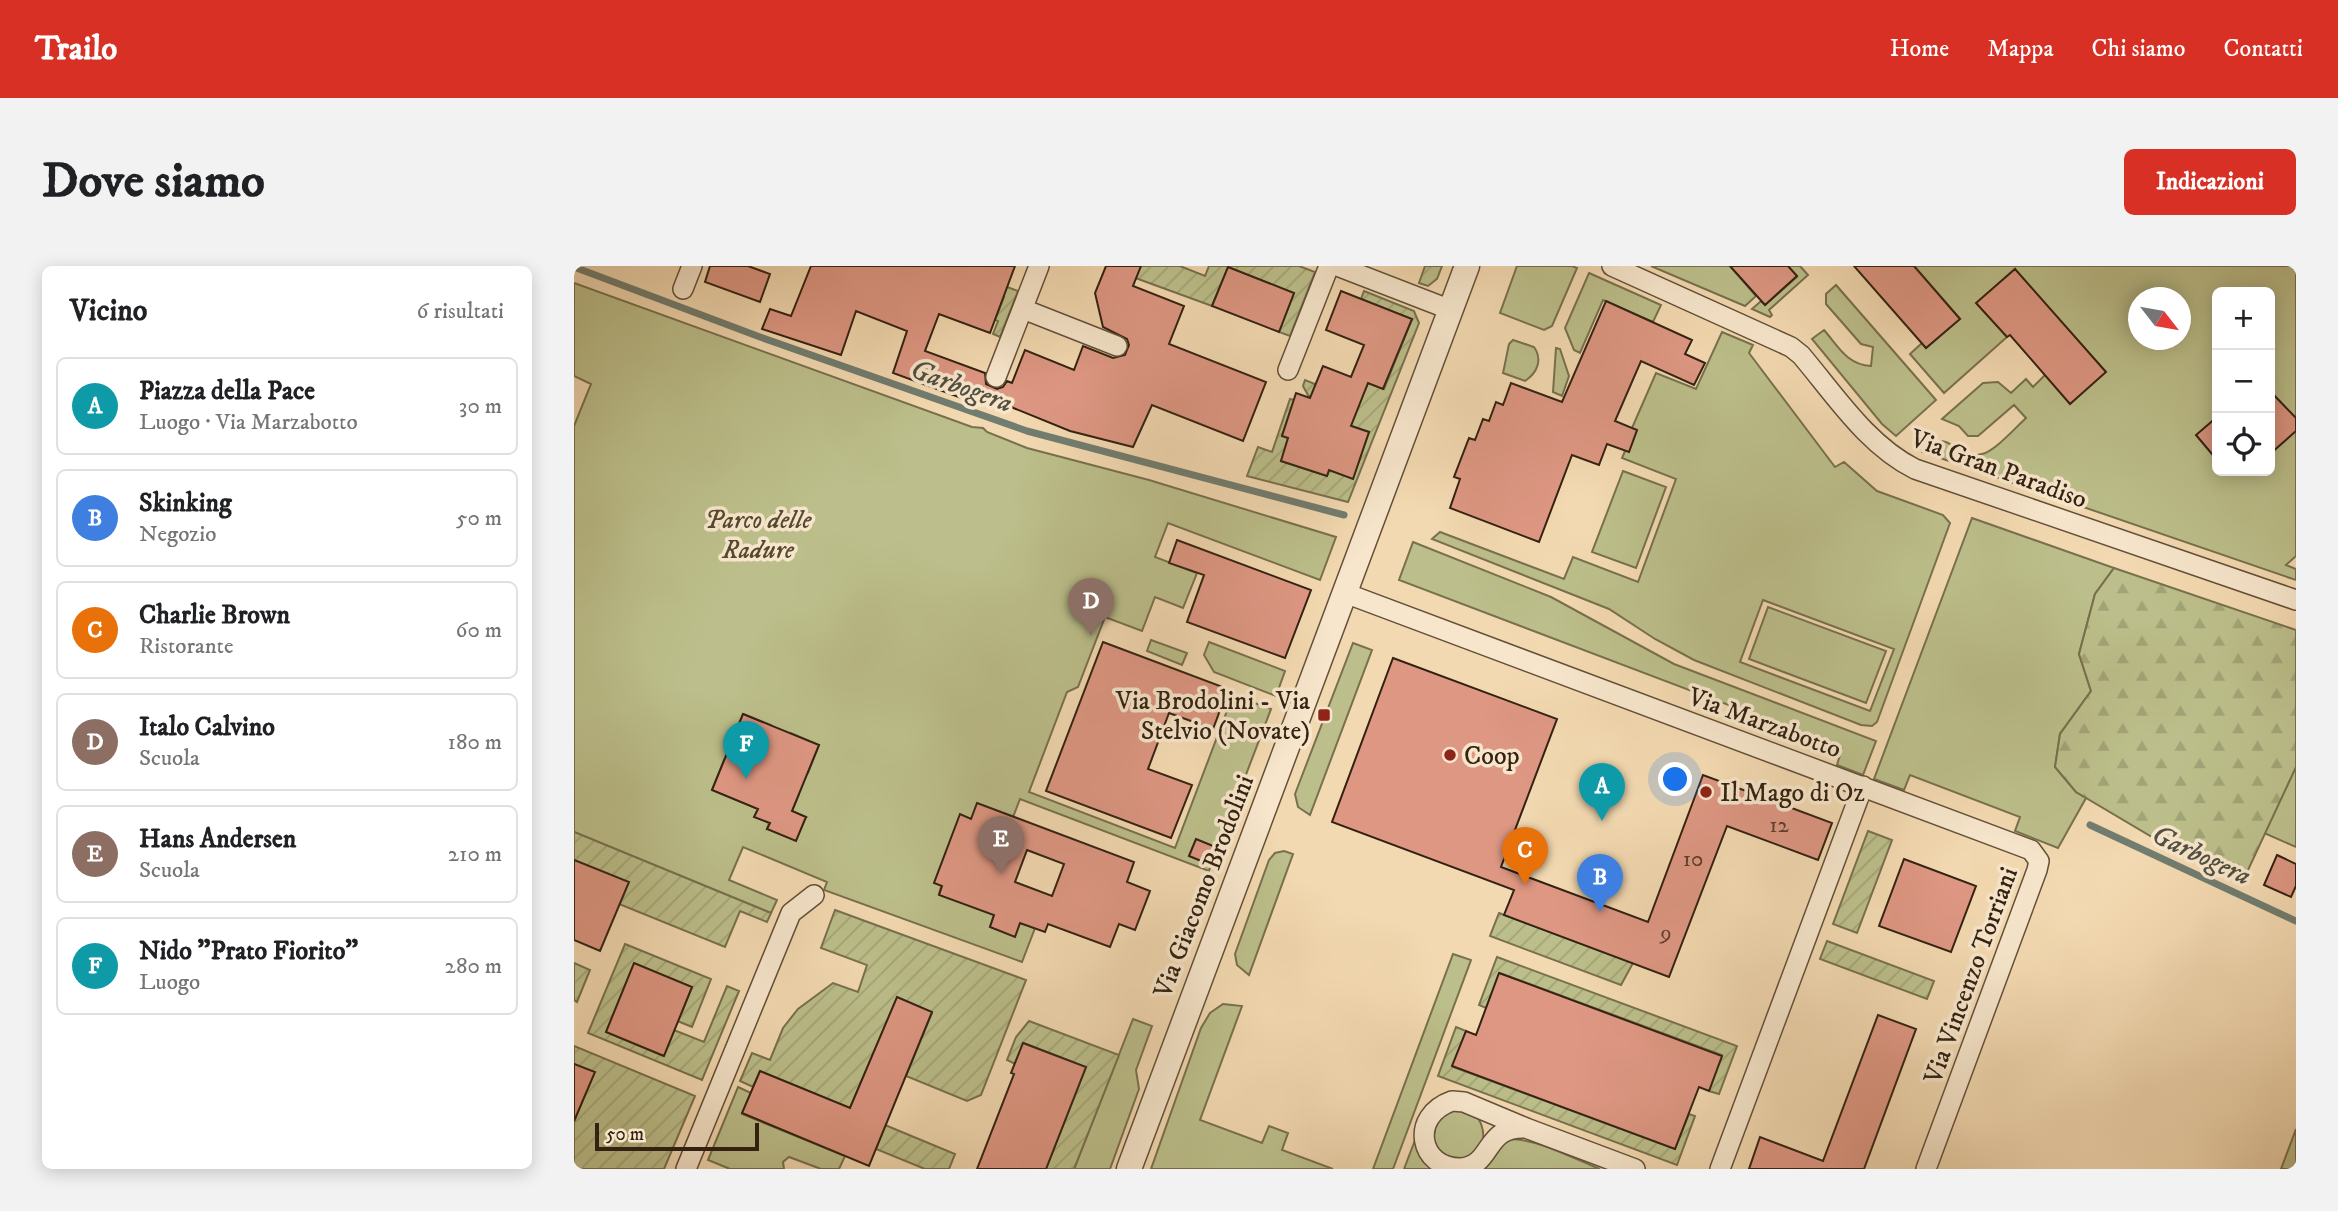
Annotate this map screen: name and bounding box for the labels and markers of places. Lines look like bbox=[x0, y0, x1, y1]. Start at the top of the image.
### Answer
pin: D bbox=[1068, 578, 1114, 636]
place label: Via Brodolini - Via Stelvio (Novate) bbox=[1115, 685, 1310, 748]
marker: Via Brodolini - Via Stelvio (Novate) bbox=[1316, 707, 1332, 723]
pin: F bbox=[723, 721, 769, 779]
place label: Coop bbox=[1464, 740, 1520, 773]
marker: Coop bbox=[1442, 747, 1458, 763]
pin: A bbox=[1579, 763, 1625, 821]
place label: Il Mago di Oz bbox=[1720, 777, 1865, 810]
marker: Il Mago di Oz bbox=[1698, 784, 1714, 800]
pin: E bbox=[978, 816, 1024, 874]
pin: C bbox=[1502, 827, 1548, 885]
pin: B bbox=[1577, 854, 1623, 912]

